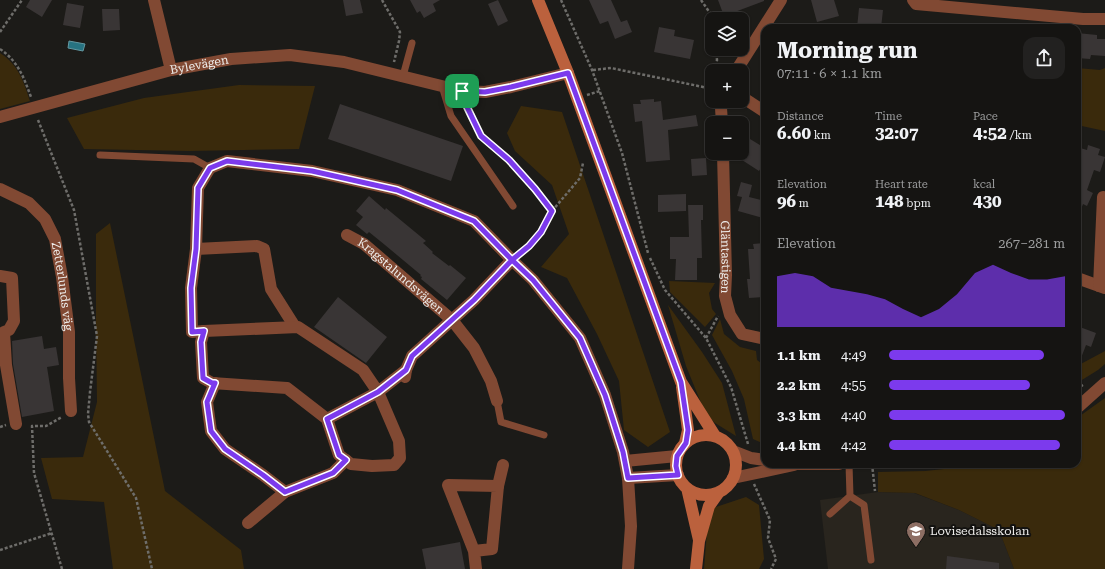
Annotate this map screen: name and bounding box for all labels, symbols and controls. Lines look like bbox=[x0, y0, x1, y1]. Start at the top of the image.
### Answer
map controls bbox=[705, 12, 749, 160]
button: layers bbox=[705, 12, 749, 56]
button: share bbox=[1023, 37, 1065, 79]
text: Morning run bbox=[777, 38, 918, 63]
street label: Bylevägen bbox=[169, 53, 230, 77]
button: + bbox=[705, 64, 749, 108]
text: 07:11 · 6 × 1.1 km bbox=[777, 66, 882, 81]
pin bbox=[445, 74, 479, 108]
icon: arrive bbox=[451, 80, 473, 102]
text: Distance bbox=[777, 110, 824, 123]
text: Time bbox=[875, 110, 902, 123]
text: Pace bbox=[973, 110, 998, 123]
button: − bbox=[705, 116, 749, 160]
text: 6.60 bbox=[777, 123, 811, 143]
text: 32:07 bbox=[875, 123, 918, 143]
text: 4:52 bbox=[973, 123, 1007, 143]
text: km bbox=[811, 129, 831, 142]
text: /km bbox=[1007, 129, 1032, 142]
text: Elevation bbox=[777, 178, 827, 191]
text: Heart rate bbox=[875, 178, 928, 191]
text: kcal bbox=[973, 178, 995, 191]
text: 96 bbox=[777, 191, 796, 211]
text: 148 bbox=[875, 191, 904, 211]
text: 430 bbox=[973, 191, 1002, 211]
text: m bbox=[796, 197, 809, 210]
text: bpm bbox=[904, 197, 931, 210]
street label: Gläntastigen bbox=[718, 220, 733, 294]
street label: Kragstalundsvägen bbox=[355, 235, 447, 317]
text: Elevation bbox=[777, 236, 836, 251]
text: 267–281 m bbox=[998, 236, 1065, 251]
street label: Zetterlunds väg bbox=[49, 240, 76, 332]
text: 1.1 km bbox=[777, 348, 820, 363]
text: 4:49 bbox=[841, 348, 866, 363]
text: 2.2 km bbox=[777, 378, 820, 393]
text: 4:55 bbox=[841, 378, 866, 393]
text: 3.3 km bbox=[777, 408, 820, 423]
text: 4:40 bbox=[841, 408, 866, 423]
text: 4.4 km bbox=[777, 438, 820, 453]
text: 4:42 bbox=[841, 438, 866, 453]
school or university icon: Lovisedalsskolan bbox=[905, 520, 927, 548]
place label: Lovisedalsskolan bbox=[930, 524, 1030, 538]

